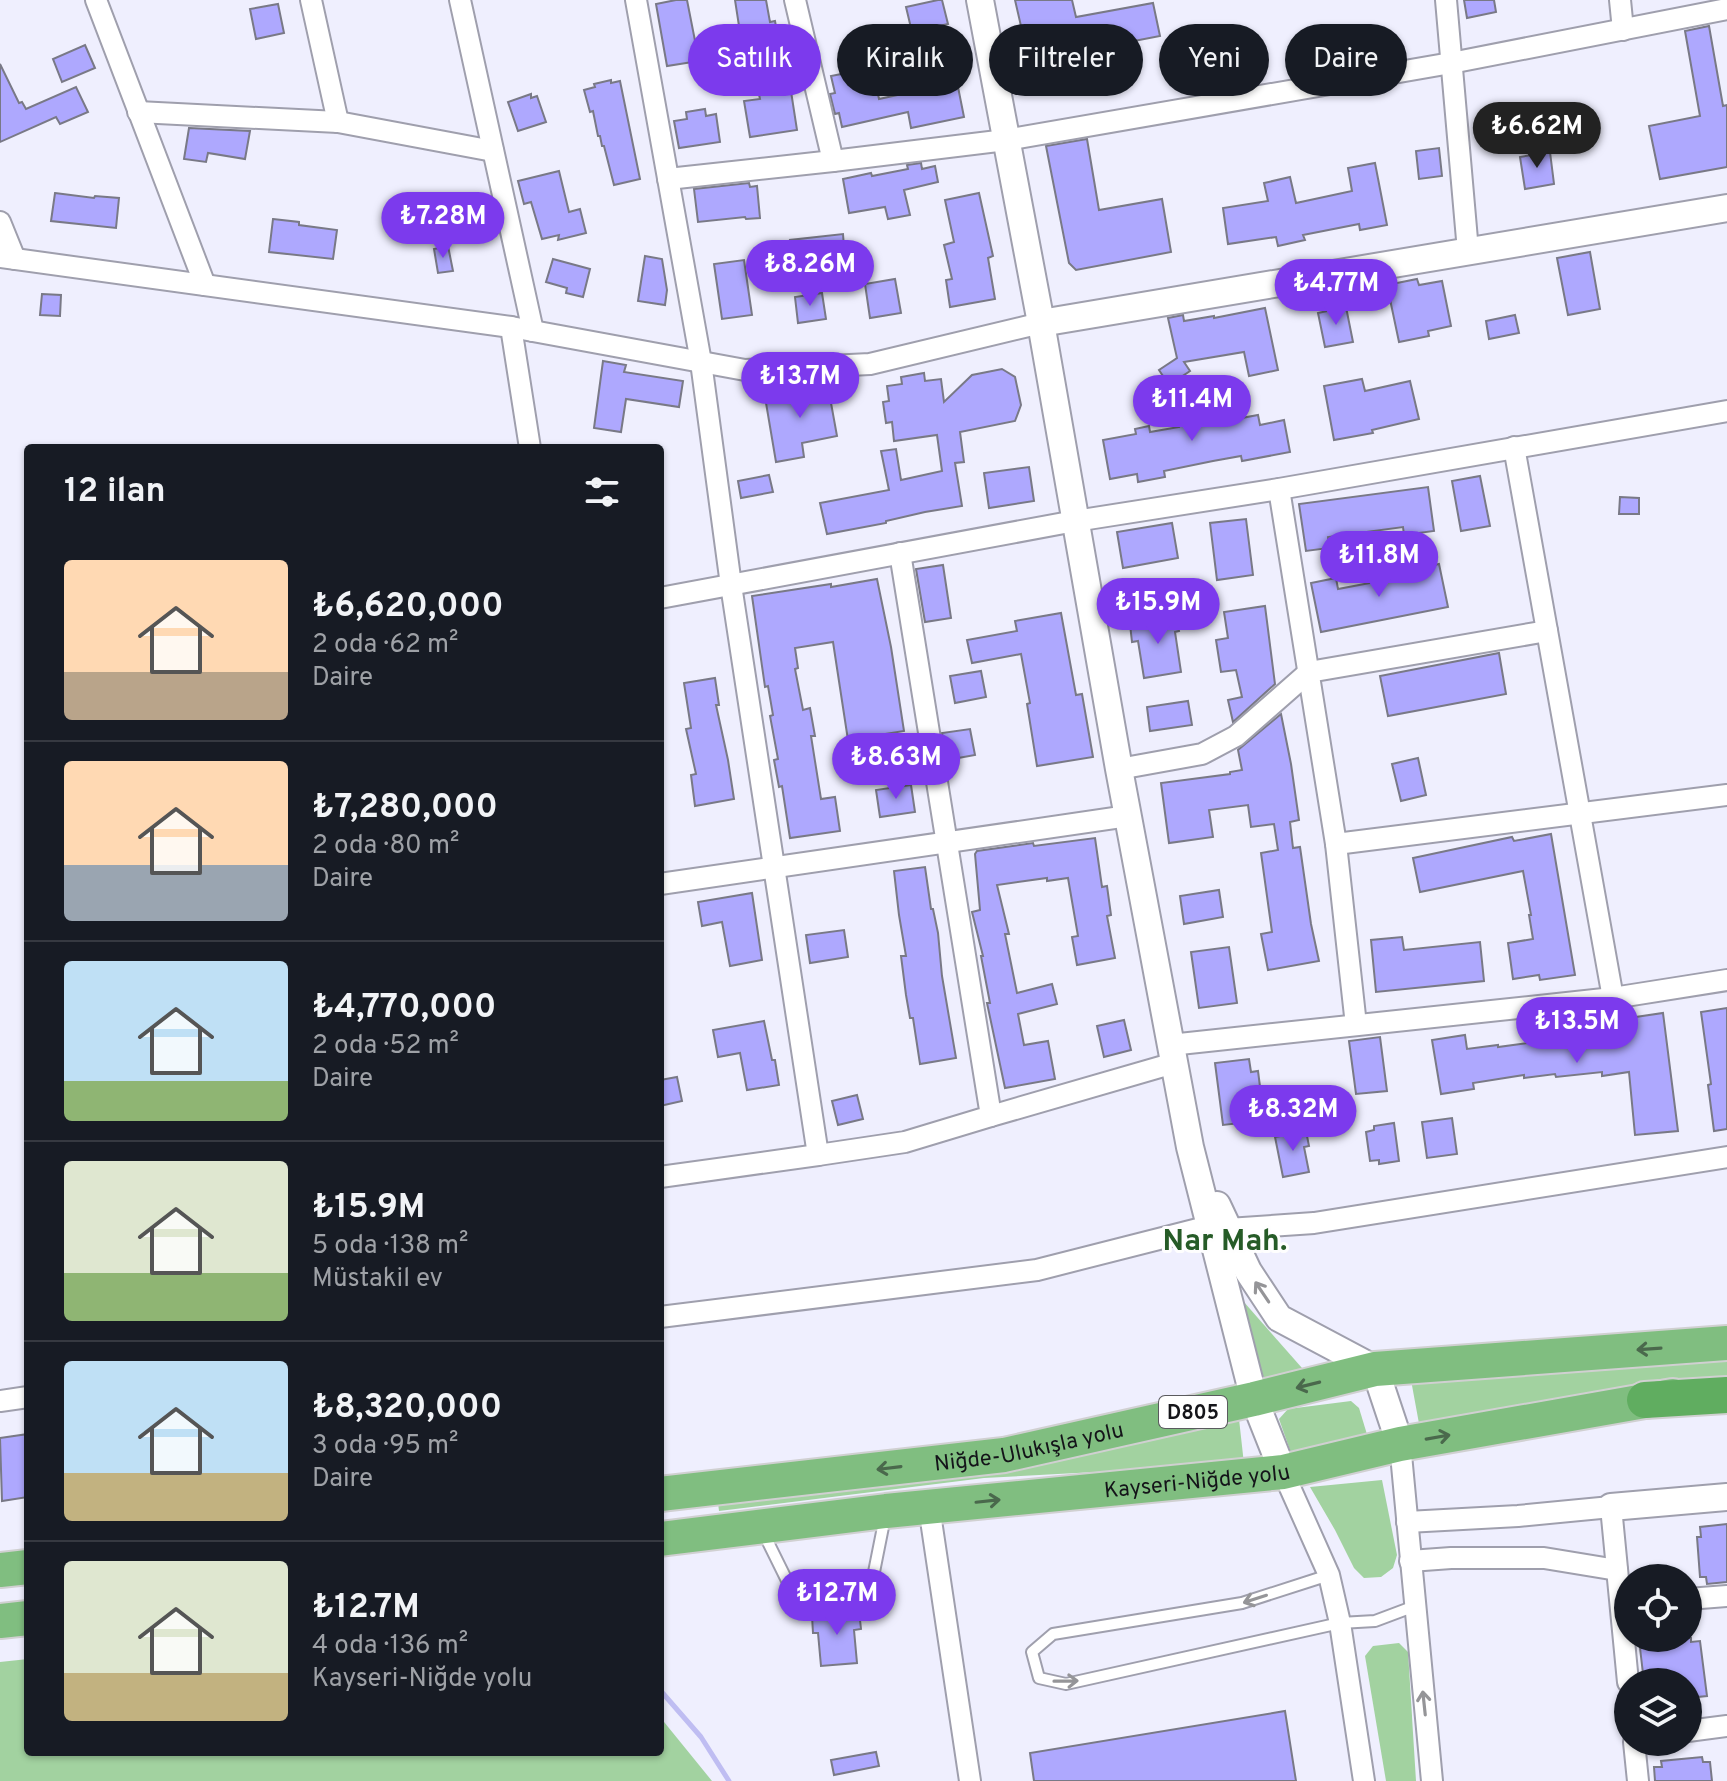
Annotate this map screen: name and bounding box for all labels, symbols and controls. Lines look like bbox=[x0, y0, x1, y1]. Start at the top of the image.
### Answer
chip: Satılık bbox=[688, 24, 821, 96]
chip: Kiralık bbox=[837, 24, 973, 96]
chip: Filtreler bbox=[989, 24, 1143, 96]
chip: Yeni bbox=[1159, 24, 1269, 96]
chip: Daire bbox=[1285, 24, 1407, 96]
pin: ₺6.62M bbox=[1472, 102, 1602, 170]
text: ₺6.62M bbox=[1491, 111, 1583, 144]
pin: ₺7.28M bbox=[378, 192, 508, 260]
text: ₺7.28M bbox=[399, 201, 487, 234]
pin: ₺8.26M bbox=[745, 240, 875, 308]
text: ₺8.26M bbox=[764, 249, 856, 282]
pin: ₺4.77M bbox=[1271, 259, 1401, 327]
text: ₺4.77M bbox=[1293, 268, 1379, 301]
pin: ₺13.7M bbox=[735, 352, 865, 420]
text: ₺13.7M bbox=[759, 361, 841, 394]
pin: ₺11.4M bbox=[1127, 375, 1257, 443]
text: ₺11.4M bbox=[1151, 384, 1233, 417]
icon: filters bbox=[580, 470, 624, 514]
text: 12 ilan bbox=[64, 471, 166, 514]
pin: ₺11.8M bbox=[1314, 531, 1444, 599]
text: ₺11.8M bbox=[1338, 540, 1420, 573]
pin: ₺15.9M bbox=[1093, 578, 1223, 646]
text: ₺6,620,000 bbox=[312, 586, 504, 629]
text: ₺15.9M bbox=[1115, 587, 1201, 620]
icon: home bbox=[128, 592, 224, 688]
text: 2 oda · 62 m² bbox=[312, 629, 458, 662]
text: Daire bbox=[312, 662, 373, 695]
pin: ₺8.63M bbox=[831, 733, 961, 801]
text: ₺8.63M bbox=[850, 742, 942, 775]
text: ₺7,280,000 bbox=[312, 787, 498, 830]
icon: home bbox=[128, 793, 224, 889]
text: 2 oda · 80 m² bbox=[312, 830, 459, 863]
text: Daire bbox=[312, 863, 373, 896]
text: ₺4,770,000 bbox=[312, 987, 496, 1030]
icon: home bbox=[128, 993, 224, 1089]
pin: ₺13.5M bbox=[1512, 997, 1642, 1065]
text: ₺13.5M bbox=[1534, 1006, 1620, 1039]
text: 2 oda · 52 m² bbox=[312, 1030, 459, 1063]
text: Daire bbox=[312, 1063, 373, 1096]
pin: ₺8.32M bbox=[1228, 1085, 1358, 1153]
text: ₺8.32M bbox=[1247, 1094, 1339, 1127]
text: ₺15.9M bbox=[312, 1187, 425, 1230]
icon: home bbox=[128, 1193, 224, 1289]
district label: Nar Mah. bbox=[1163, 1224, 1287, 1261]
text: 5 oda · 138 m² bbox=[312, 1230, 468, 1263]
text: Müstakil ev bbox=[312, 1263, 443, 1296]
one-way arrow bbox=[1254, 1281, 1270, 1304]
one-way arrow bbox=[1636, 1342, 1663, 1357]
one-way arrow bbox=[1296, 1379, 1321, 1394]
text: ₺8,320,000 bbox=[312, 1387, 502, 1430]
icon: home bbox=[128, 1393, 224, 1489]
road number: D805 bbox=[1159, 1396, 1227, 1428]
street label: Niğde-Ulukışla yolu bbox=[933, 1418, 1127, 1479]
one-way arrow bbox=[1425, 1428, 1451, 1443]
text: 3 oda · 95 m² bbox=[312, 1430, 458, 1463]
street label: Kayseri-Niğde yolu bbox=[1103, 1460, 1293, 1506]
one-way arrow bbox=[876, 1461, 902, 1476]
text: Daire bbox=[312, 1463, 373, 1496]
one-way arrow bbox=[974, 1493, 1001, 1508]
map controls bbox=[1614, 1564, 1702, 1756]
button: locate bbox=[1614, 1564, 1702, 1652]
pin: ₺12.7M bbox=[772, 1569, 902, 1637]
text: ₺12.7M bbox=[796, 1578, 878, 1611]
text: ₺12.7M bbox=[312, 1587, 420, 1630]
icon: home bbox=[128, 1593, 224, 1689]
one-way arrow bbox=[1243, 1593, 1268, 1607]
text: 4 oda · 136 m² bbox=[312, 1630, 468, 1663]
text: Kayseri-Niğde yolu bbox=[312, 1663, 532, 1696]
button: layers bbox=[1614, 1668, 1702, 1756]
one-way arrow bbox=[1053, 1673, 1079, 1689]
one-way arrow bbox=[1417, 1690, 1432, 1717]

